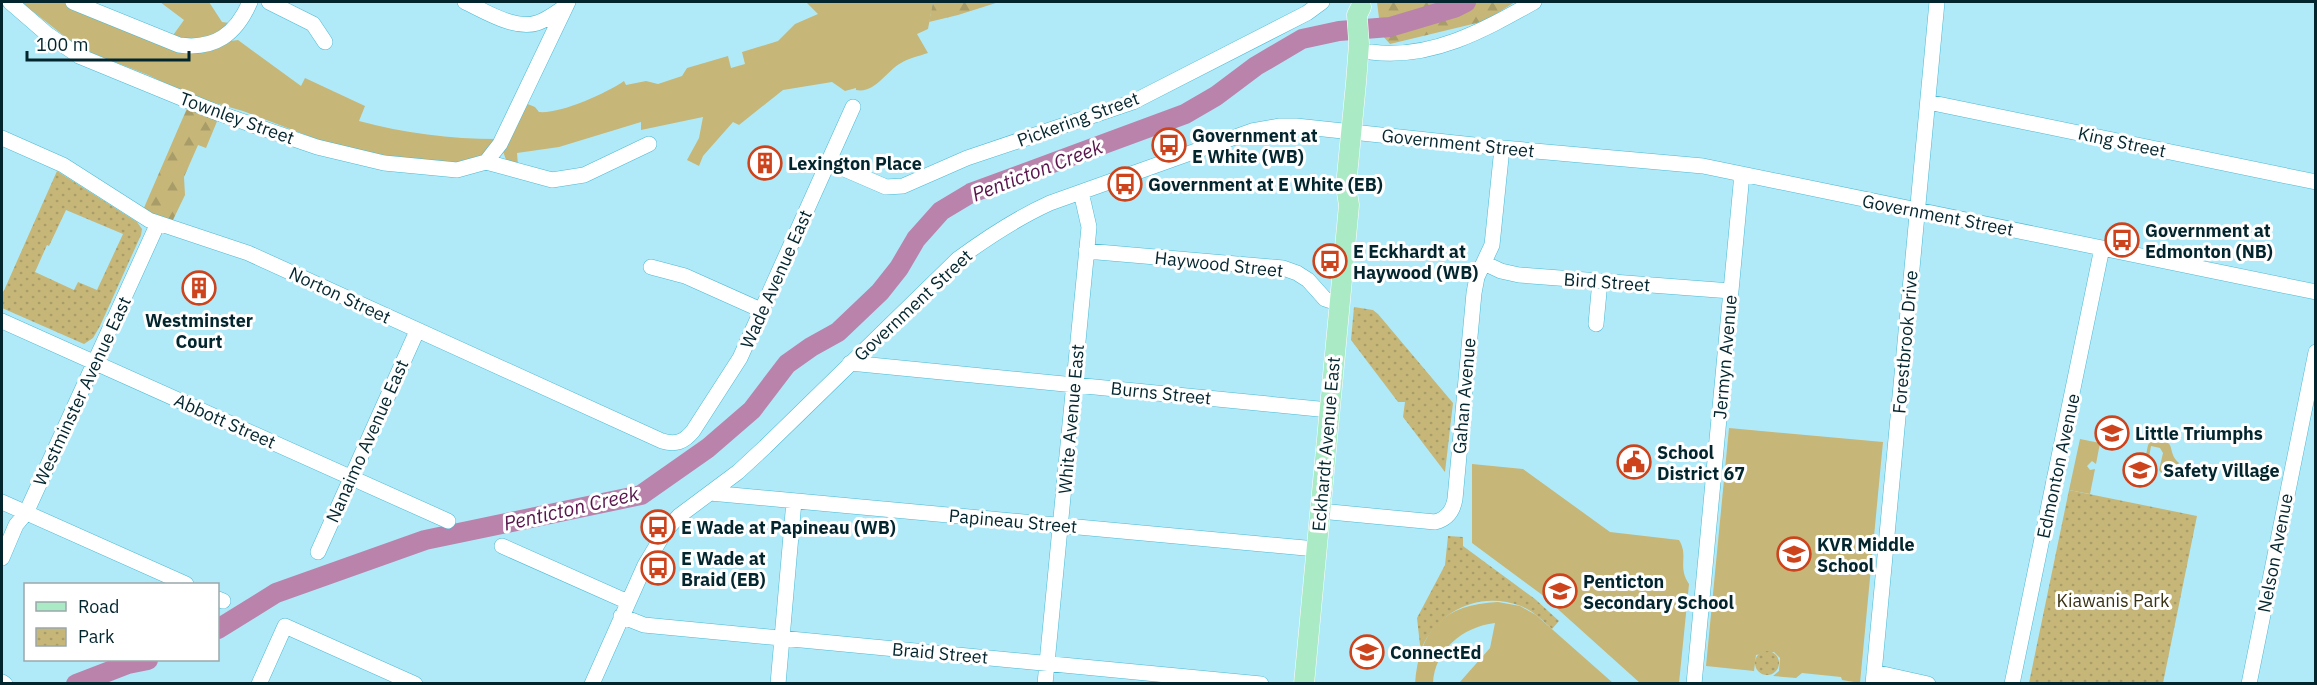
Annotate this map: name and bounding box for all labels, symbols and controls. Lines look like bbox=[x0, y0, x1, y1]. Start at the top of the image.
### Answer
scale bar bbox=[27, 24, 189, 62]
text: 100 m bbox=[36, 33, 88, 56]
street label: Pickering Street bbox=[1014, 86, 1142, 152]
street label: Townley Street bbox=[176, 87, 298, 149]
street label: King Street bbox=[2076, 121, 2168, 163]
place label: Government at E White (WB) bbox=[1192, 124, 1318, 168]
street label: Government Street bbox=[1380, 124, 1536, 162]
bus stop icon: Government at E White (WB) bbox=[1151, 127, 1187, 163]
water label: Penticton Creek bbox=[968, 132, 1107, 207]
building icon: Lexington Place bbox=[747, 145, 783, 181]
place label: Lexington Place bbox=[788, 152, 922, 175]
bus stop icon: Government at E White (EB) bbox=[1107, 166, 1143, 202]
place label: Government at E White (EB) bbox=[1148, 173, 1383, 196]
street label: Government Street bbox=[1860, 189, 2016, 241]
street label: Wade Avenue East bbox=[735, 206, 817, 352]
place label: Government at Edmonton (NB) bbox=[2145, 219, 2273, 263]
bus stop icon: Government at Edmonton (NB) bbox=[2104, 222, 2140, 258]
place label: E Eckhardt at Haywood (WB) bbox=[1353, 240, 1478, 284]
bus stop icon: E Eckhardt at Haywood (WB) bbox=[1312, 243, 1348, 279]
street label: Government Street bbox=[849, 244, 977, 366]
street label: Haywood Street bbox=[1154, 246, 1284, 282]
street label: Norton Street bbox=[285, 261, 395, 329]
street label: Bird Street bbox=[1563, 267, 1651, 297]
street label: Forestbrook Drive bbox=[1887, 269, 1923, 415]
building icon: Westminster Court bbox=[181, 270, 217, 306]
street label: Westminster Avenue East bbox=[28, 293, 136, 489]
street label: Jermyn Avenue bbox=[1708, 294, 1742, 420]
place label: Westminster Court bbox=[145, 309, 253, 353]
street label: Gahan Avenue bbox=[1447, 337, 1481, 455]
street label: White Avenue East bbox=[1053, 343, 1089, 495]
street label: Nanaimo Avenue East bbox=[321, 356, 413, 526]
street label: Eckhardt Avenue East bbox=[1307, 356, 1345, 532]
street label: Burns Street bbox=[1109, 376, 1213, 410]
street label: Abbott Street bbox=[171, 388, 279, 454]
street label: Edmonton Avenue bbox=[2031, 391, 2085, 541]
school or university icon: Little Triumphs bbox=[2094, 415, 2130, 451]
place label: Little Triumphs bbox=[2135, 422, 2263, 445]
place label: School District 67 bbox=[1657, 441, 1745, 485]
public building icon: School District 67 bbox=[1616, 444, 1652, 480]
school or university icon: Safety Village bbox=[2122, 452, 2158, 488]
place label: Safety Village bbox=[2163, 459, 2280, 482]
water label: Penticton Creek bbox=[501, 479, 642, 537]
street label: Nelson Avenue bbox=[2252, 491, 2298, 615]
street label: Papineau Street bbox=[948, 504, 1078, 538]
bus stop icon: E Wade at Papineau (WB) bbox=[640, 509, 676, 545]
place label: E Wade at Papineau (WB) bbox=[681, 516, 896, 539]
place label: KVR Middle School bbox=[1817, 533, 1915, 577]
school or university icon: KVR Middle School bbox=[1776, 536, 1812, 572]
place label: E Wade at Braid (EB) bbox=[681, 547, 766, 591]
bus stop icon: E Wade at Braid (EB) bbox=[640, 550, 676, 586]
place label: Penticton Secondary School bbox=[1583, 570, 1734, 614]
school or university icon: Penticton Secondary School bbox=[1542, 573, 1578, 609]
legend bbox=[24, 583, 219, 661]
park label: Kiawanis Park bbox=[2057, 589, 2170, 612]
text: Road bbox=[78, 595, 119, 618]
text: Park bbox=[78, 625, 115, 648]
school or university icon: ConnectEd bbox=[1349, 634, 1385, 670]
street label: Braid Street bbox=[891, 637, 989, 669]
place label: ConnectEd bbox=[1390, 641, 1481, 664]

